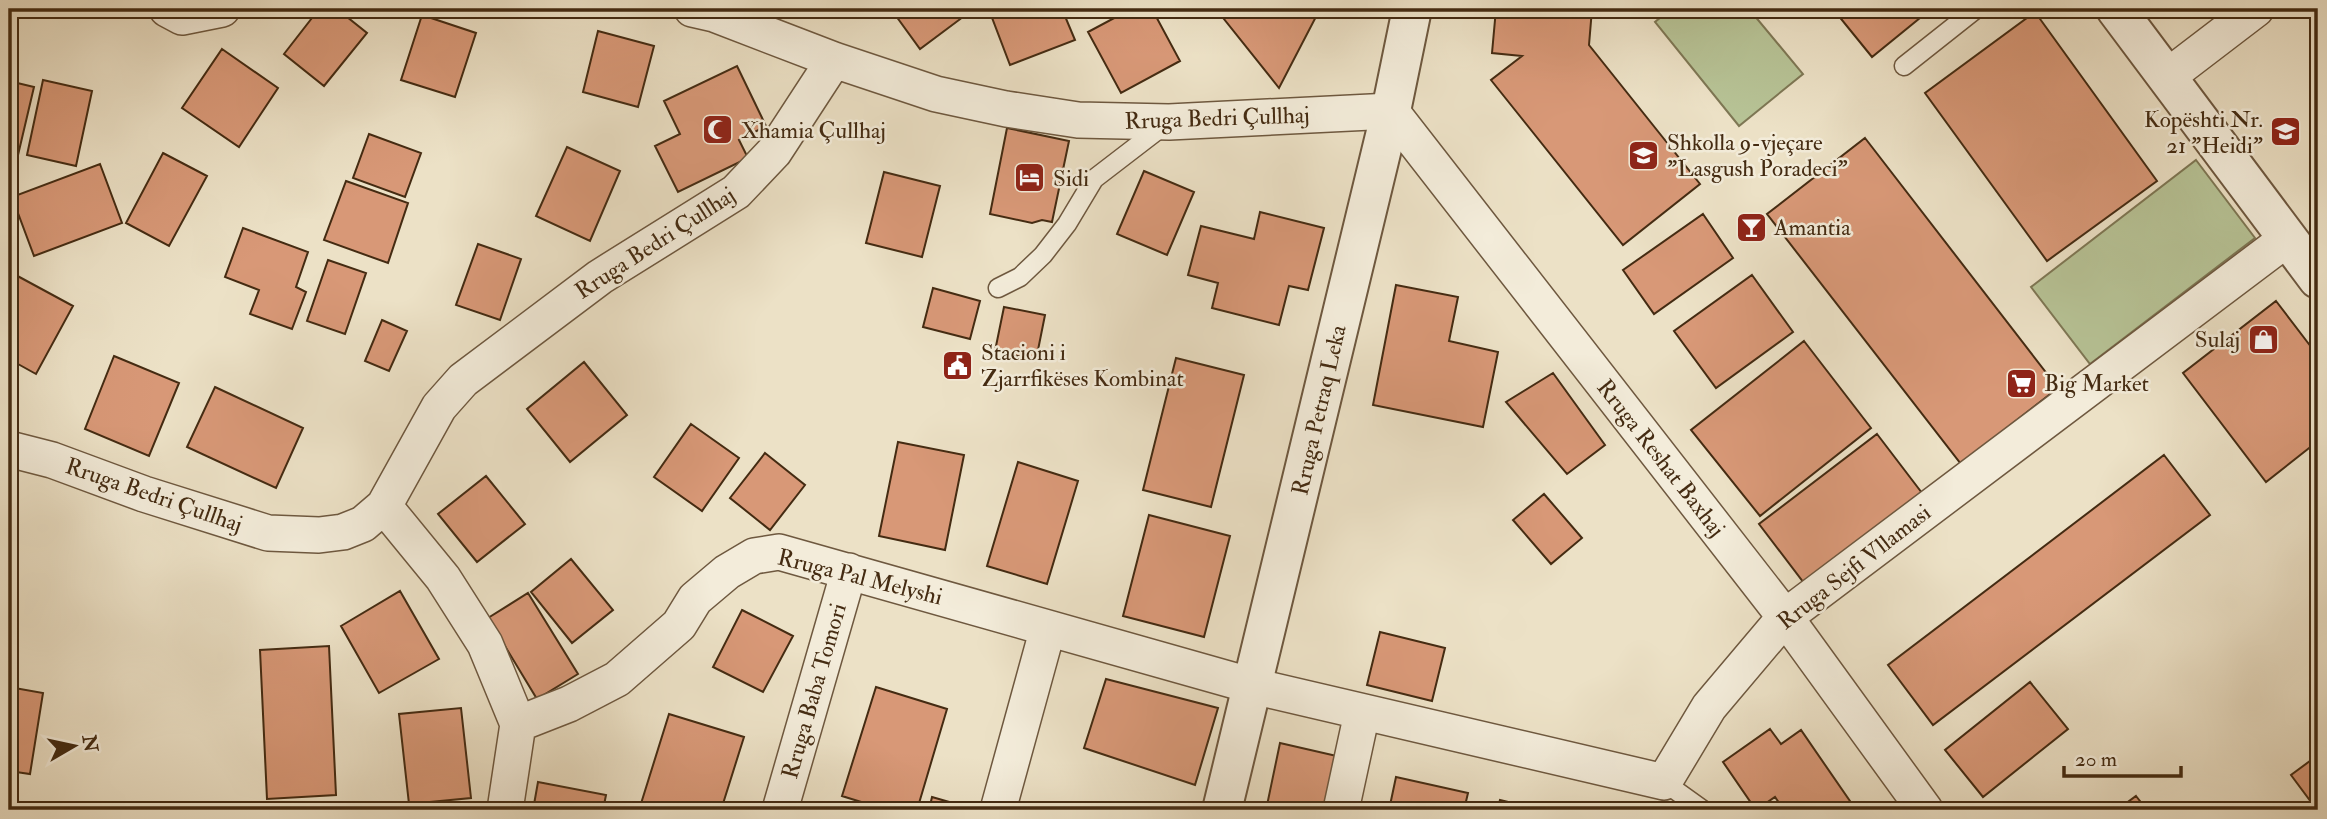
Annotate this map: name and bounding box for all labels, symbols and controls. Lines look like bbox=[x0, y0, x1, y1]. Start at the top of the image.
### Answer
street label: Rruga Bedri Çullhaj bbox=[1124, 100, 1310, 136]
place label: Kopështi Nr. 21 "Heidi" bbox=[2144, 105, 2263, 160]
mosque icon: Xhamia Çullhaj bbox=[701, 113, 735, 147]
school or university icon: Kopështi Nr. 21 "Heidi" bbox=[2269, 115, 2303, 149]
place label: Xhamia Çullhaj bbox=[741, 116, 886, 145]
place label: Shkolla 9-vjeçare "Lasgush Poradeci" bbox=[1667, 128, 1848, 183]
school or university icon: Shkolla 9-vjeçare "Lasgush Poradeci" bbox=[1627, 138, 1661, 172]
hotel icon: Sidi bbox=[1013, 161, 1047, 195]
place label: Sidi bbox=[1053, 164, 1089, 193]
street label: Rruga Bedri Çullhaj bbox=[569, 180, 741, 306]
bar icon: Amantia bbox=[1734, 210, 1768, 244]
place label: Amantia bbox=[1773, 213, 1851, 242]
street label: Rruga Petraq Leka bbox=[1285, 322, 1353, 498]
shop icon: Sulaj bbox=[2246, 322, 2280, 356]
place label: Sulaj bbox=[2195, 325, 2240, 354]
place label: Stacioni i Zjarrfikëses Kombinat bbox=[981, 338, 1184, 393]
public building icon: Stacioni i Zjarrfikëses Kombinat bbox=[941, 348, 975, 382]
supermarket icon: Big Market bbox=[2004, 366, 2038, 400]
place label: Big Market bbox=[2044, 369, 2149, 398]
street label: Rruga Reshat Baxhaj bbox=[1591, 374, 1731, 542]
street label: Rruga Bedri Çullhaj bbox=[62, 451, 246, 539]
street label: Rruga Sejfi Vllamasi bbox=[1771, 498, 1937, 636]
street label: Rruga Pal Melyshi bbox=[774, 542, 946, 612]
street label: Rruga Baba Tomori bbox=[775, 600, 853, 782]
north arrow bbox=[38, 710, 108, 780]
text: N bbox=[76, 732, 103, 755]
scale bar bbox=[2064, 735, 2182, 779]
text: 20 m bbox=[2075, 746, 2117, 773]

